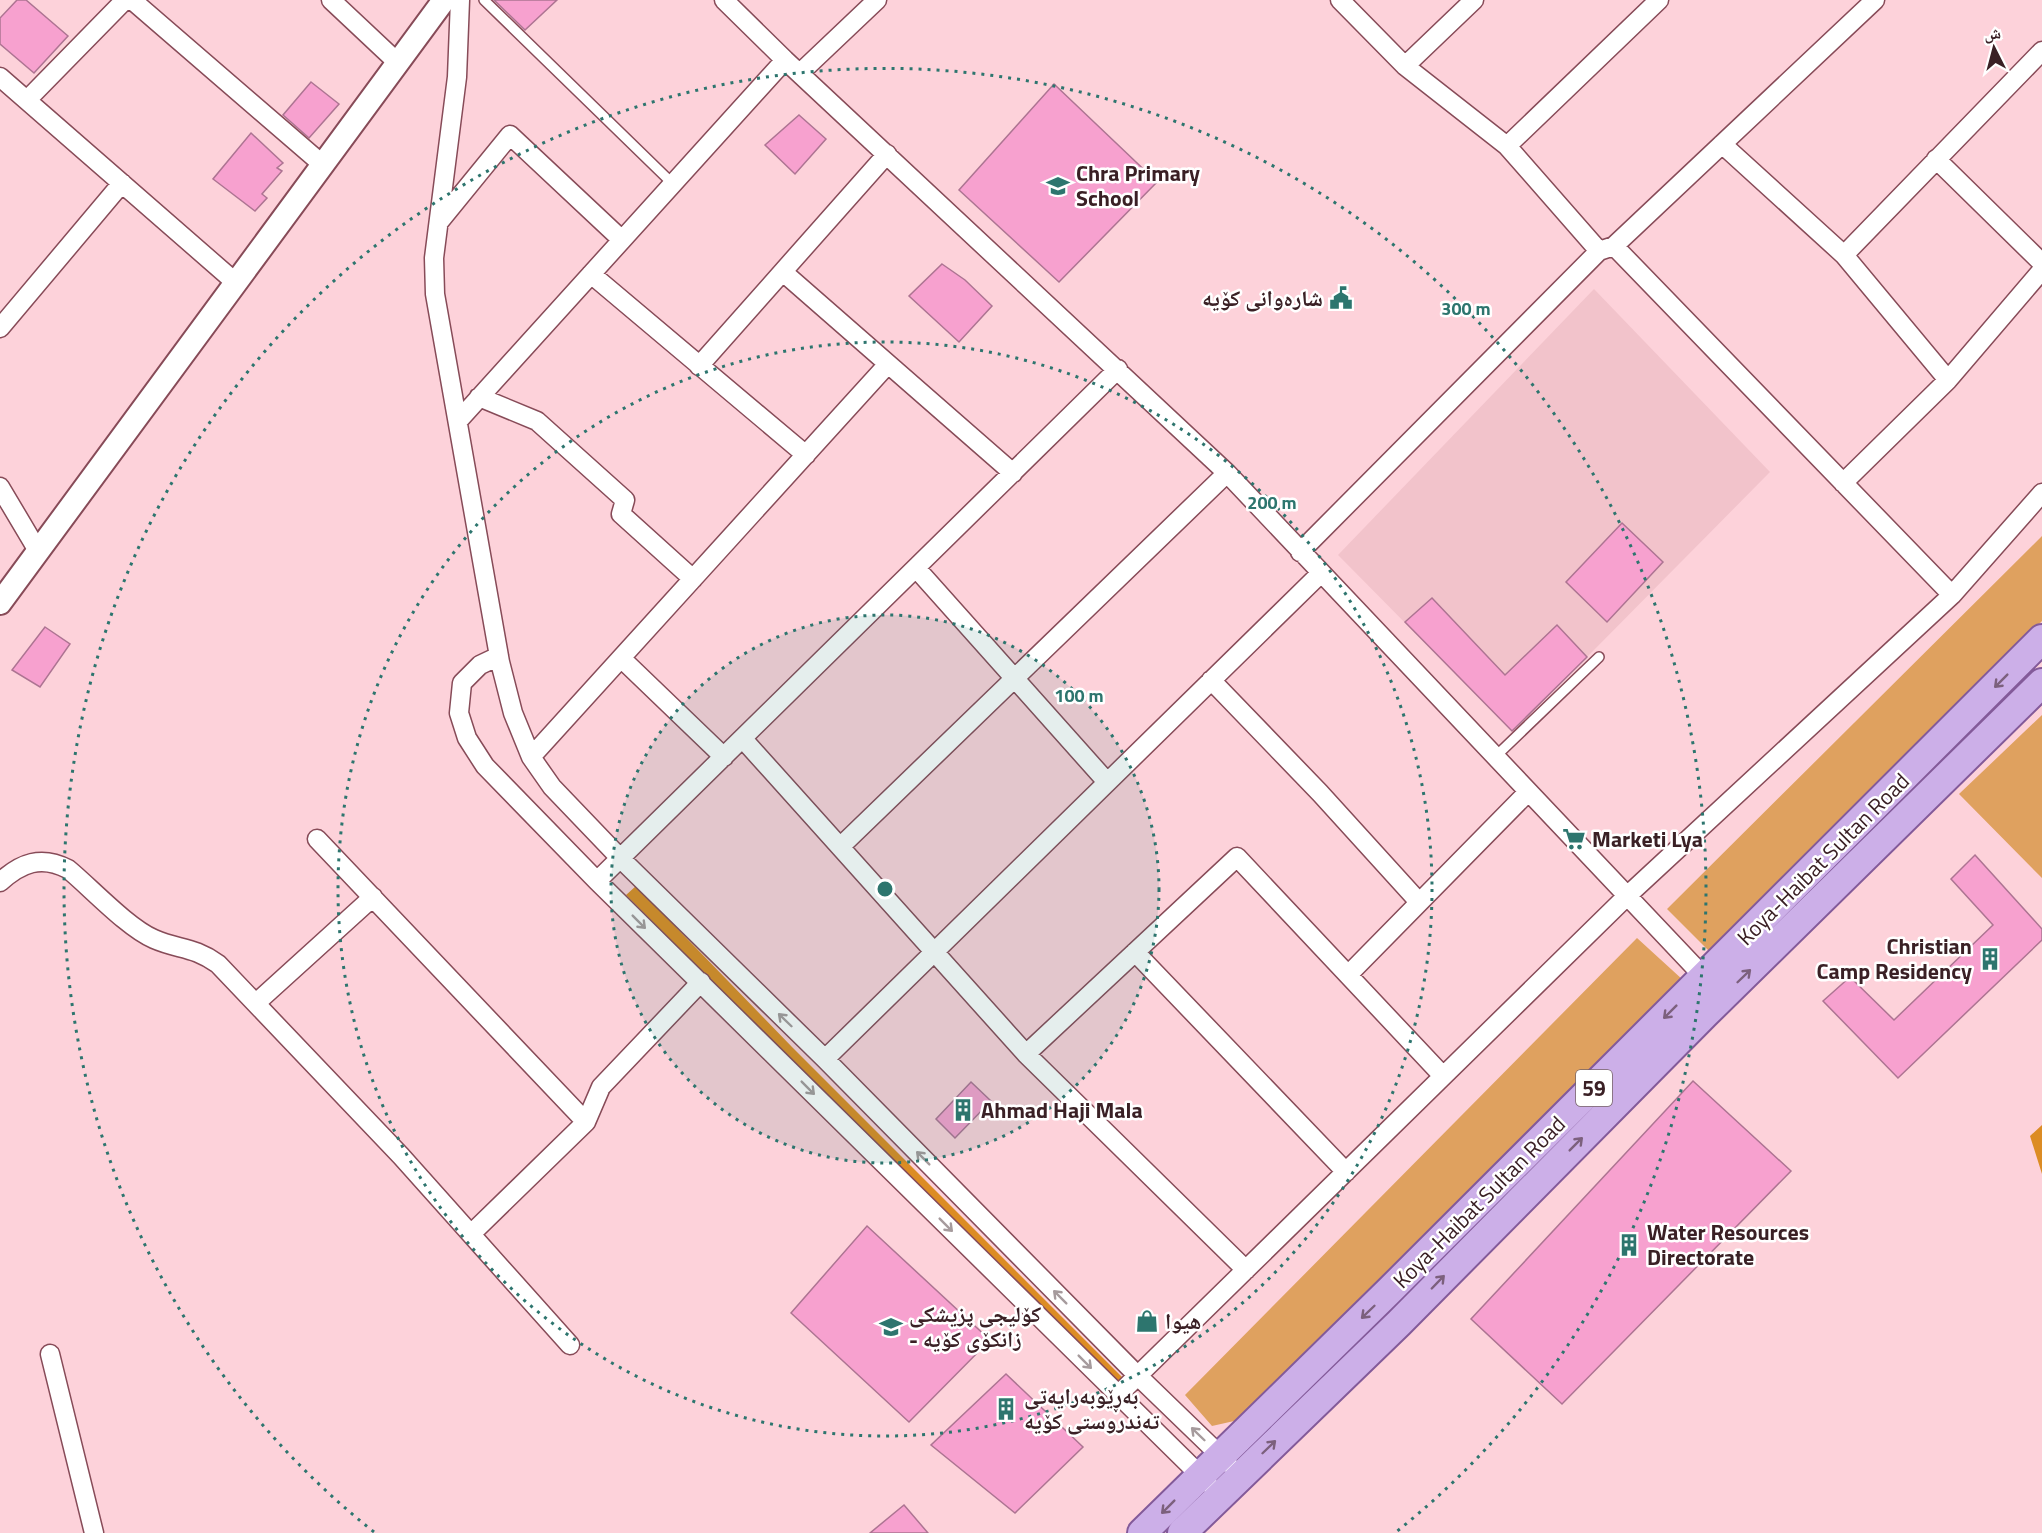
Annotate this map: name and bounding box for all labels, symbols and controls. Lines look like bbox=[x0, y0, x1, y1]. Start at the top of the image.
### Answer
north arrow bbox=[1964, 18, 2024, 78]
text: ش bbox=[1983, 20, 2002, 46]
place label: Chra Primary School bbox=[1076, 156, 1200, 215]
school or university icon: Chra Primary School bbox=[1045, 173, 1071, 199]
place label: شارەوانی کۆیە bbox=[1202, 281, 1323, 315]
public building icon: شارەوانی کۆیە bbox=[1328, 285, 1354, 311]
text: 300 m bbox=[1441, 295, 1491, 322]
text: 200 m bbox=[1247, 489, 1297, 516]
one-way arrow bbox=[1993, 673, 2008, 688]
text: 100 m bbox=[1054, 682, 1104, 709]
street label: Koya-Haibat Sultan Road bbox=[1729, 765, 1917, 953]
place label: Marketi Lya bbox=[1592, 822, 1703, 856]
supermarket icon: Marketi Lya bbox=[1561, 826, 1587, 852]
centre of rings bbox=[875, 879, 895, 899]
one-way arrow bbox=[631, 914, 646, 929]
place label: Christian Camp Residency bbox=[1817, 929, 1972, 988]
building icon: Christian Camp Residency bbox=[1977, 946, 2003, 972]
one-way arrow bbox=[1736, 969, 1751, 984]
one-way arrow bbox=[1663, 1005, 1678, 1019]
one-way arrow bbox=[777, 1013, 792, 1027]
road number: 59 bbox=[1576, 1070, 1612, 1106]
one-way arrow bbox=[800, 1080, 815, 1095]
place label: Ahmad Haji Mala bbox=[981, 1093, 1143, 1127]
building icon: Ahmad Haji Mala bbox=[950, 1097, 976, 1123]
street label: Koya-Haibat Sultan Road bbox=[1385, 1108, 1573, 1296]
one-way arrow bbox=[1568, 1136, 1583, 1151]
one-way arrow bbox=[915, 1151, 930, 1166]
place label: Water Resources Directorate bbox=[1647, 1215, 1809, 1274]
one-way arrow bbox=[939, 1218, 954, 1232]
building icon: Water Resources Directorate bbox=[1616, 1232, 1642, 1258]
one-way arrow bbox=[1431, 1275, 1445, 1290]
one-way arrow bbox=[1052, 1289, 1067, 1304]
place label: کۆلیجی پزیشکی - زانکۆی کۆیە bbox=[909, 1297, 1041, 1356]
place label: هیوا bbox=[1165, 1304, 1201, 1338]
one-way arrow bbox=[1360, 1305, 1375, 1319]
shop icon: هیوا bbox=[1134, 1308, 1160, 1334]
school or university icon: کۆلیجی پزیشکی - زانکۆی کۆیە bbox=[878, 1314, 904, 1340]
one-way arrow bbox=[1077, 1355, 1092, 1370]
place label: بەڕێوبەرایەتی تەندروستی کۆیە bbox=[1024, 1379, 1159, 1438]
building icon: بەڕێوبەرایەتی تەندروستی کۆیە bbox=[993, 1396, 1019, 1422]
one-way arrow bbox=[1191, 1428, 1206, 1442]
one-way arrow bbox=[1261, 1440, 1276, 1455]
one-way arrow bbox=[1161, 1499, 1176, 1514]

